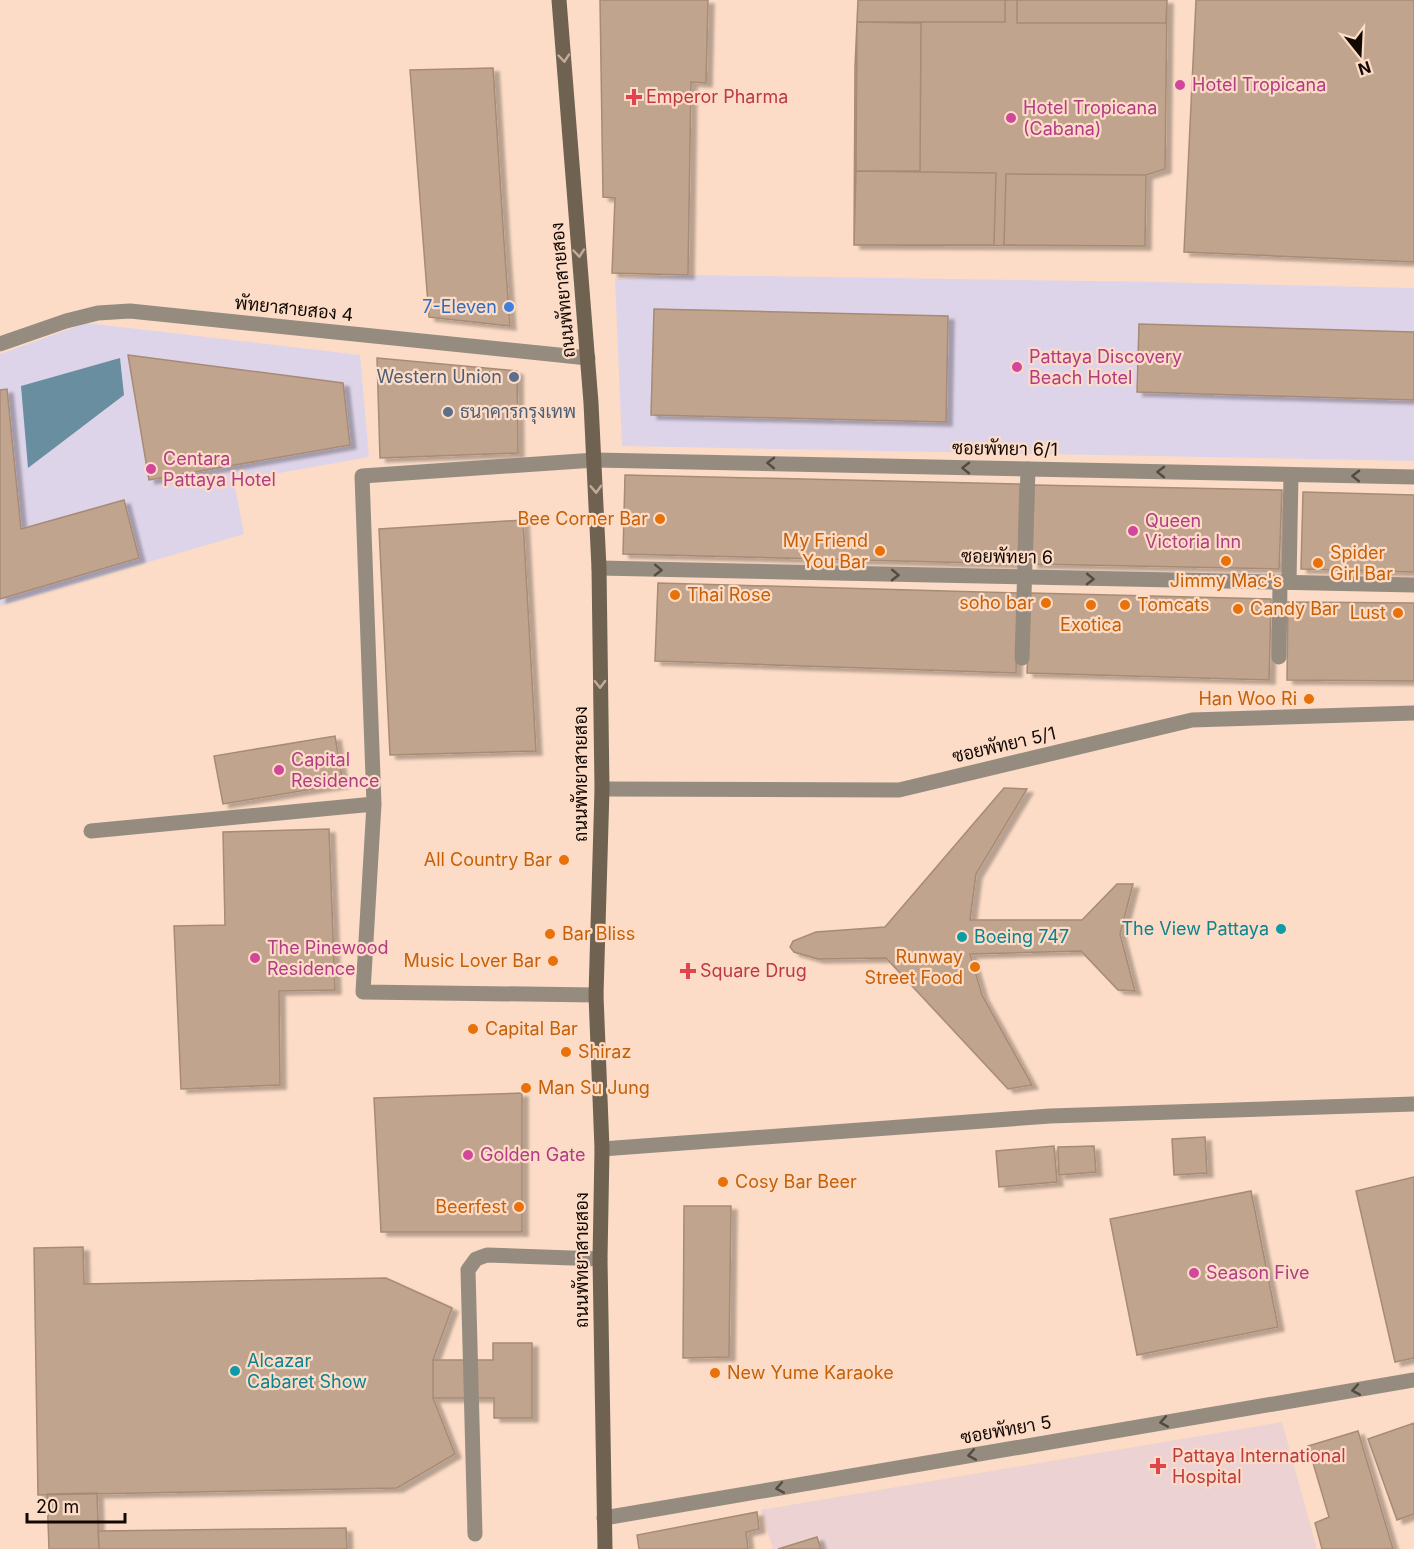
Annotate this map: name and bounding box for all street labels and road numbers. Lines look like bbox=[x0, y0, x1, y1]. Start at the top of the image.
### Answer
street label: ถนนพัทยาสายสอง bbox=[546, 221, 579, 359]
street label: พัทยาสายสอง 4 bbox=[234, 292, 354, 325]
street label: ซอยพัทยา 6/1 bbox=[952, 437, 1058, 460]
street label: ซอยพัทยา 6 bbox=[961, 545, 1053, 568]
street label: ถนนพัทยาสายสอง bbox=[570, 706, 591, 842]
street label: ซอยพัทยา 5/1 bbox=[950, 722, 1058, 767]
street label: ถนนพัทยาสายสอง bbox=[571, 1192, 592, 1328]
street label: ซอยพัทยา 5 bbox=[959, 1411, 1053, 1448]

